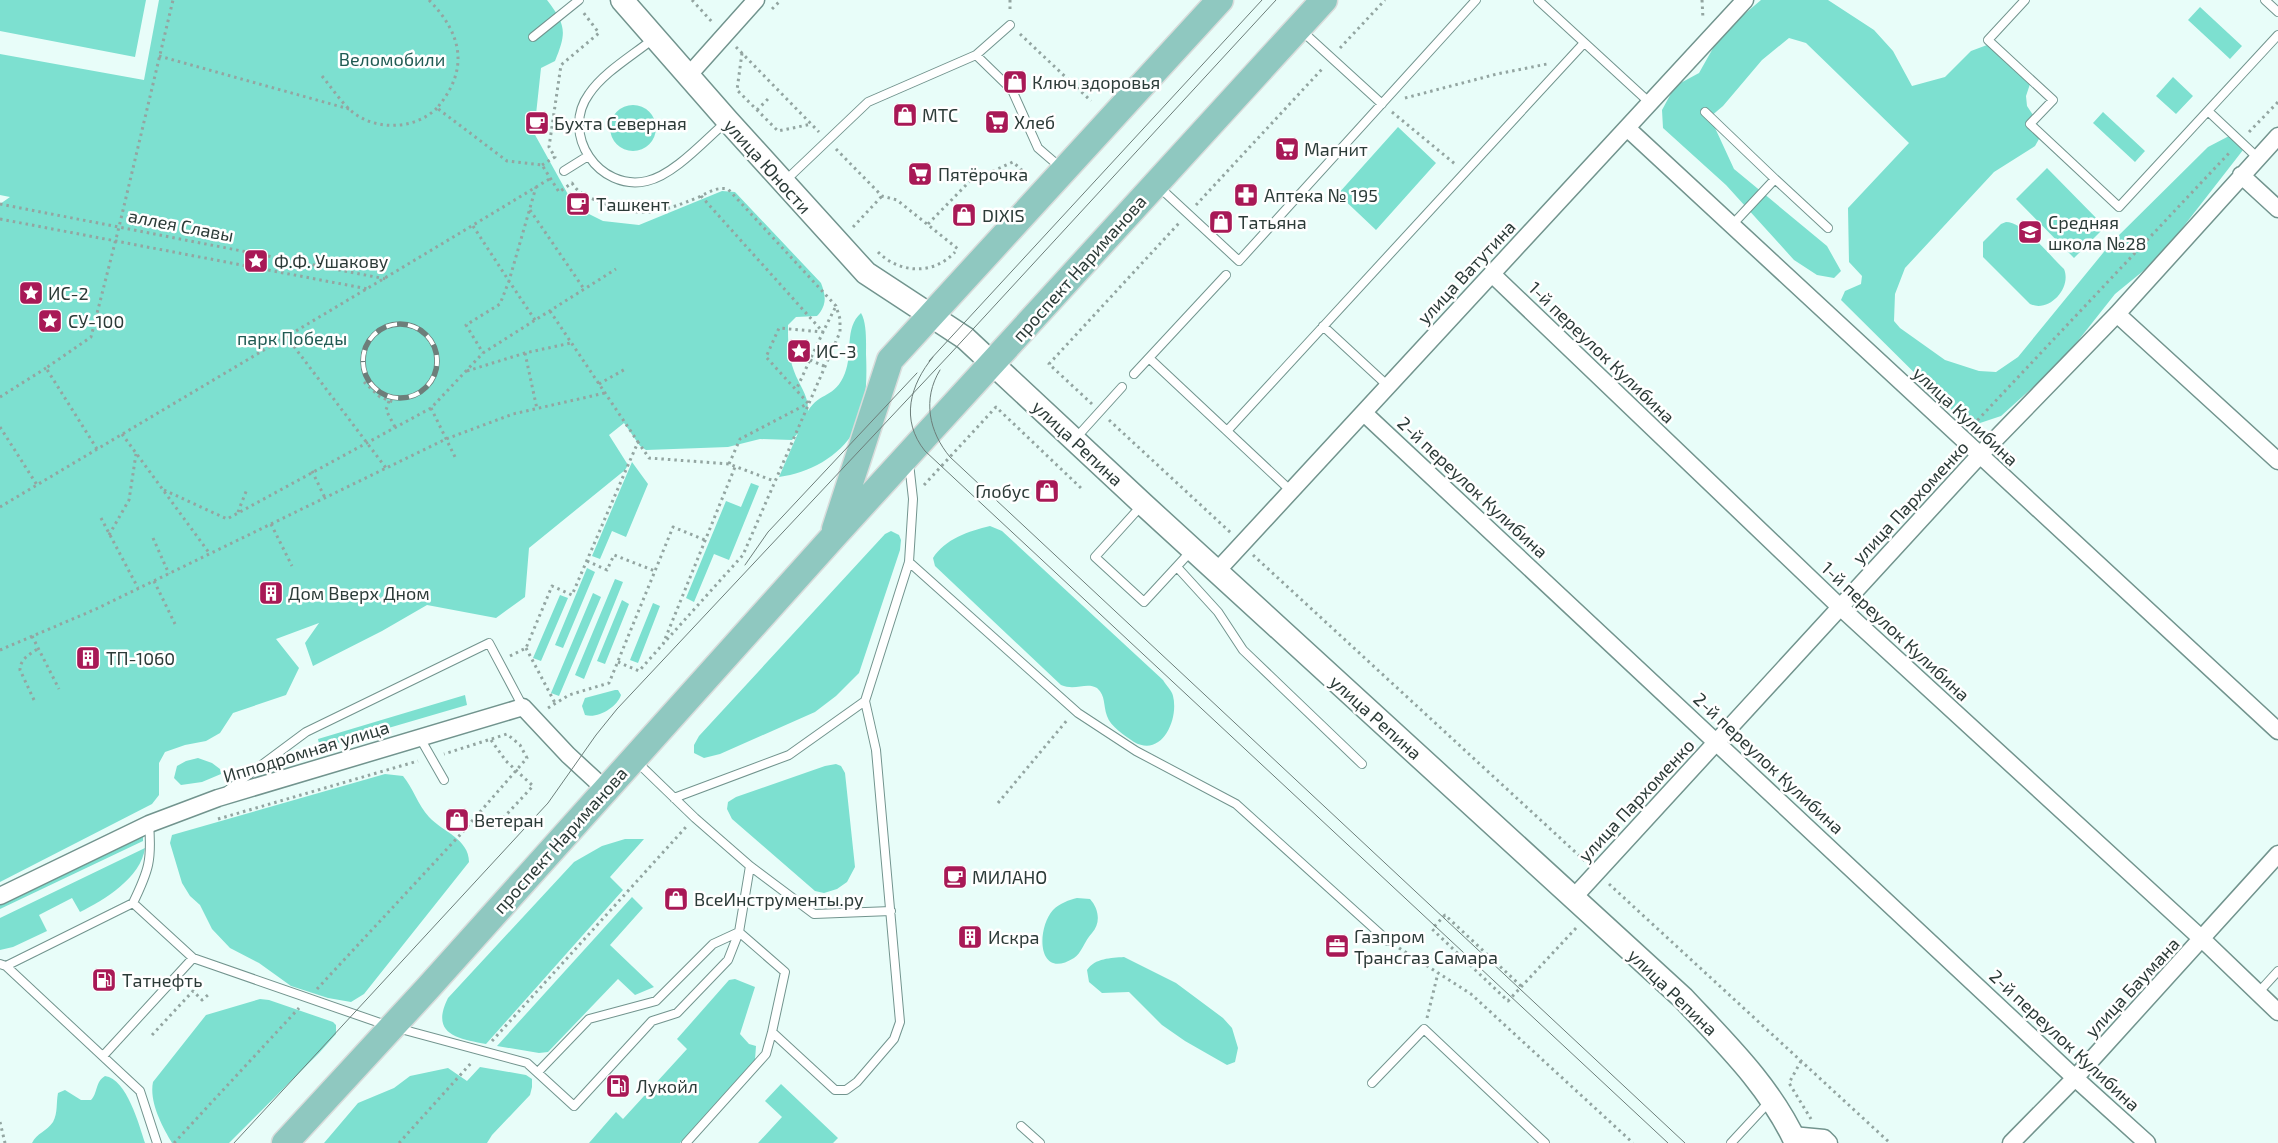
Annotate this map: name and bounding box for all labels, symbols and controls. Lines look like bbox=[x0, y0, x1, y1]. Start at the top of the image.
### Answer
park label: Веломобили bbox=[339, 48, 445, 70]
shop icon: Ключ здоровья bbox=[1002, 69, 1028, 95]
place label: Ключ здоровья bbox=[1032, 71, 1160, 93]
shop icon: МТС bbox=[892, 102, 918, 128]
place label: МТС bbox=[922, 104, 958, 126]
supermarket icon: Хлеб bbox=[984, 109, 1010, 135]
cafe icon: Бухта Северная bbox=[524, 110, 550, 136]
place label: Хлеб bbox=[1014, 111, 1055, 133]
place label: Бухта Северная bbox=[554, 112, 687, 134]
street label: улица Юности bbox=[720, 114, 816, 218]
supermarket icon: Магнит bbox=[1274, 136, 1300, 162]
place label: Магнит bbox=[1304, 138, 1368, 160]
supermarket icon: Пятёрочка bbox=[907, 161, 933, 187]
place label: Пятёрочка bbox=[938, 163, 1028, 185]
pharmacy icon: Аптека № 195 bbox=[1233, 182, 1259, 208]
place label: Аптека № 195 bbox=[1264, 184, 1378, 206]
street label: проспект Нариманова bbox=[1007, 190, 1151, 346]
cafe icon: Ташкент bbox=[565, 191, 591, 217]
place label: Ташкент bbox=[596, 193, 670, 215]
shop icon: DIXIS bbox=[951, 202, 977, 228]
street label: аллея Славы bbox=[126, 204, 236, 246]
place label: DIXIS bbox=[982, 204, 1024, 226]
shop icon: Татьяна bbox=[1208, 209, 1234, 235]
place label: Татьяна bbox=[1238, 211, 1307, 233]
place label: Средняя школа №28 bbox=[2048, 211, 2147, 254]
street label: улица Ватутина bbox=[1412, 216, 1520, 328]
school or university icon: Средняя школа №28 bbox=[2017, 219, 2043, 245]
place icon: Ф.Ф. Ушакову bbox=[243, 248, 269, 274]
place label: Ф.Ф. Ушакову bbox=[274, 250, 389, 272]
street label: 1-й переулок Кулибина bbox=[1524, 276, 1680, 428]
place icon: ИС-2 bbox=[18, 280, 44, 306]
place label: ИС-2 bbox=[48, 282, 89, 304]
place icon: СУ-100 bbox=[37, 308, 63, 334]
place label: СУ-100 bbox=[68, 310, 124, 332]
park label: парк Победы bbox=[237, 327, 347, 349]
place icon: ИС-3 bbox=[786, 338, 812, 364]
place label: ИС-3 bbox=[816, 340, 857, 362]
street label: улица Кулибина bbox=[1909, 362, 2023, 470]
street label: улица Репина bbox=[1028, 395, 1128, 491]
street label: 2-й переулок Кулибина bbox=[1393, 412, 1553, 562]
street label: улица Пархоменко bbox=[1847, 436, 1973, 568]
shop icon: Глобус bbox=[1034, 478, 1060, 504]
place label: Глобус bbox=[975, 480, 1030, 502]
street label: 1-й переулок Кулибина bbox=[1817, 557, 1975, 705]
building icon: Дом Вверх Дном bbox=[258, 580, 284, 606]
place label: Дом Вверх Дном bbox=[288, 582, 430, 604]
building icon: ТП-1060 bbox=[75, 645, 101, 671]
place label: ТП-1060 bbox=[106, 647, 175, 669]
street label: улица Репина bbox=[1326, 670, 1426, 764]
street label: 2-й переулок Кулибина bbox=[1689, 688, 1849, 838]
street label: Ипподромная улица bbox=[220, 715, 392, 787]
street label: улица Пархоменко bbox=[1573, 734, 1699, 866]
street label: проспект Нариманова bbox=[488, 762, 632, 918]
shop icon: Ветеран bbox=[444, 807, 470, 833]
place label: Ветеран bbox=[474, 809, 544, 831]
cafe icon: МИЛАНО bbox=[942, 864, 968, 890]
place label: МИЛАНО bbox=[972, 866, 1047, 888]
shop icon: ВсеИнструменты.ру bbox=[663, 886, 689, 912]
place label: ВсеИнструменты.ру bbox=[694, 888, 864, 910]
building icon: Искра bbox=[957, 924, 983, 950]
place label: Газпром Трансгаз Самара bbox=[1354, 925, 1498, 968]
place label: Искра bbox=[988, 926, 1039, 948]
office icon: Газпром Трансгаз Самара bbox=[1324, 933, 1350, 959]
street label: улица Баумана bbox=[2080, 933, 2184, 1041]
street label: улица Репина bbox=[1624, 944, 1722, 1040]
street label: 2-й переулок Кулибина bbox=[1985, 965, 2145, 1115]
fuel station icon: Татнефть bbox=[91, 967, 117, 993]
place label: Татнефть bbox=[122, 969, 202, 991]
fuel station icon: Лукойл bbox=[605, 1073, 631, 1099]
place label: Лукойл bbox=[636, 1075, 698, 1097]

